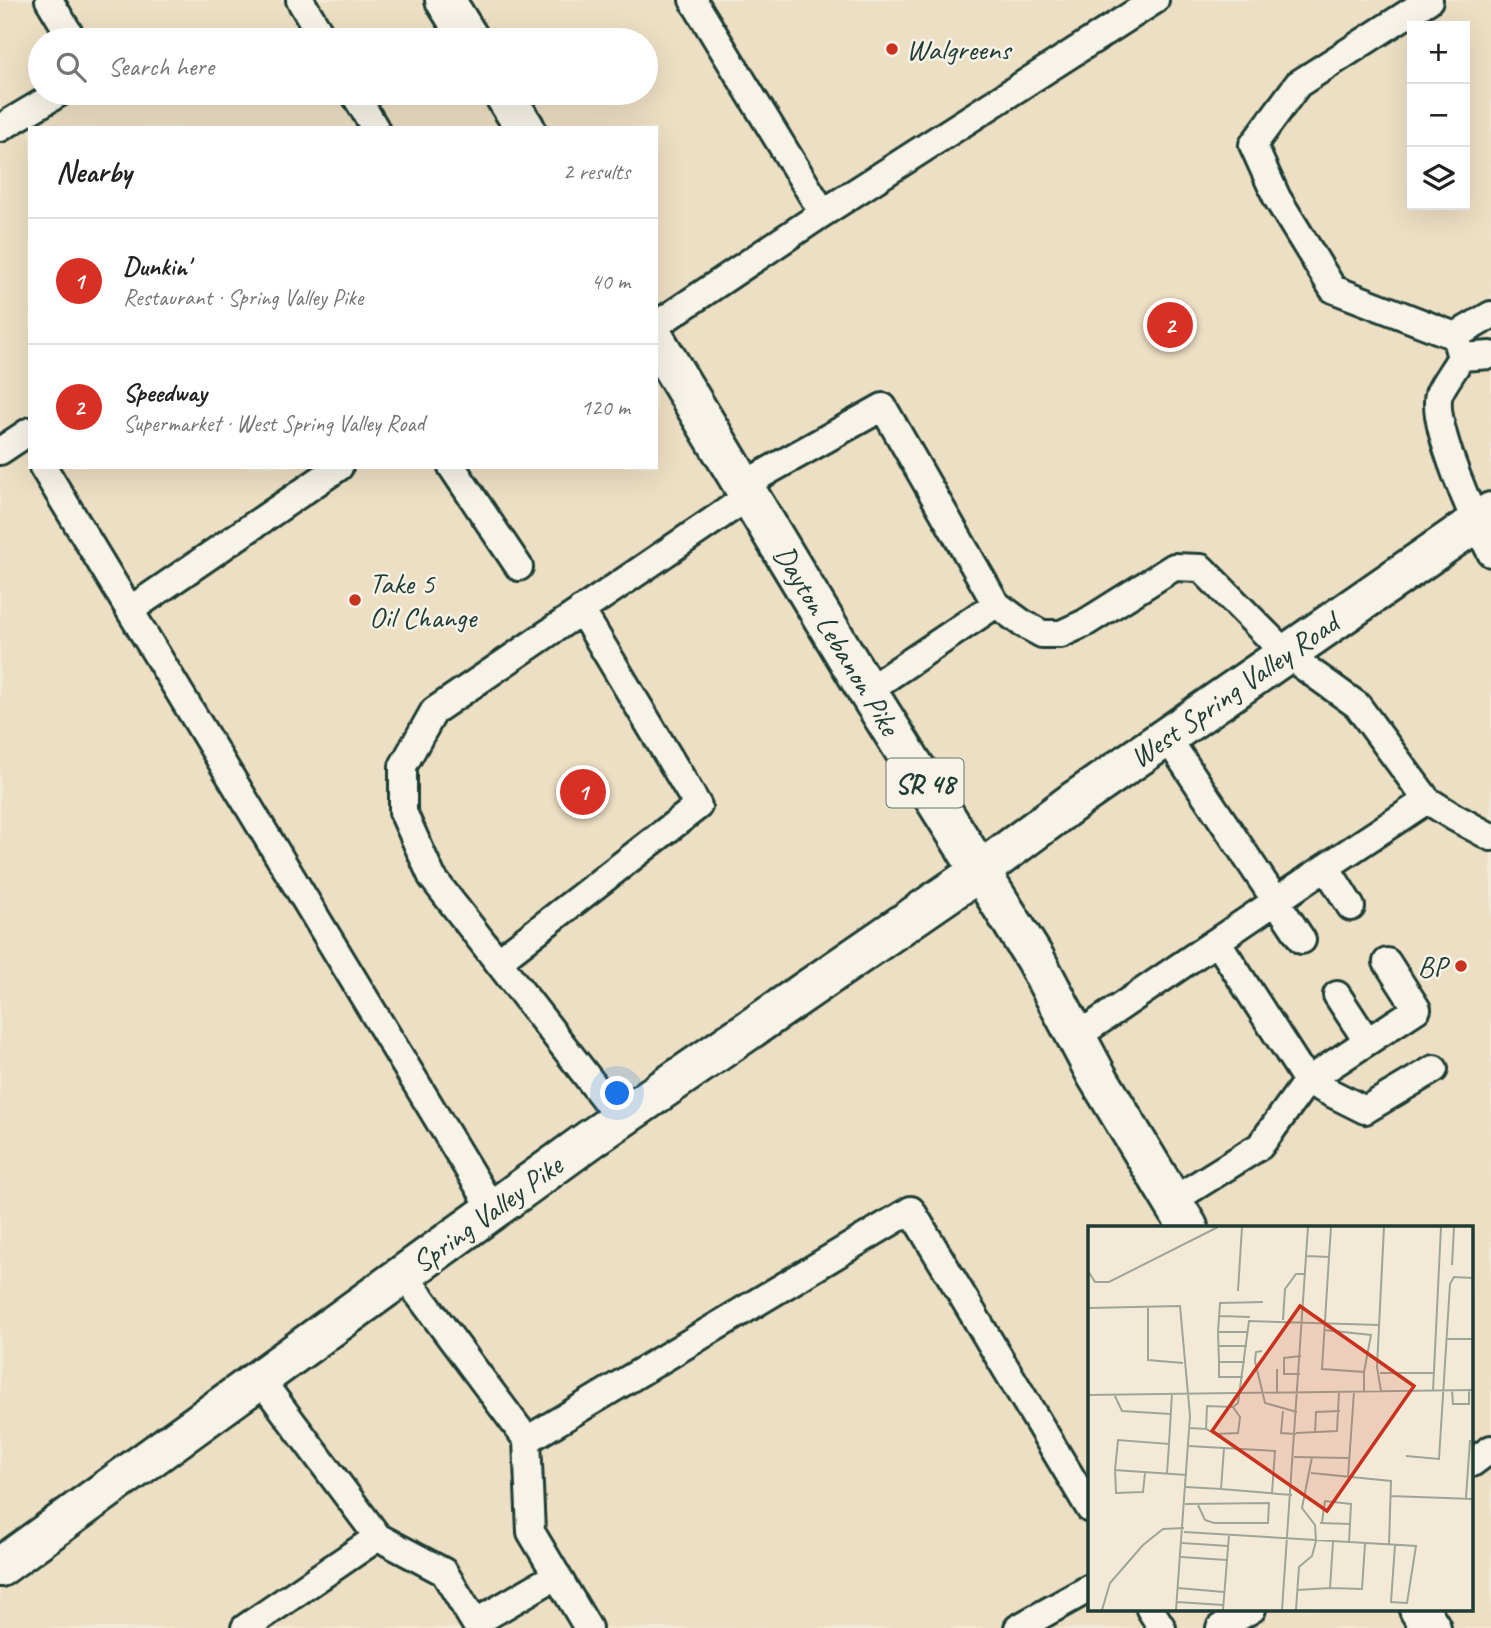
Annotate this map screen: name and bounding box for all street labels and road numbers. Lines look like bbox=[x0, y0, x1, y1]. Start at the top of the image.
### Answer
street label: Dayton Lebanon Pike bbox=[765, 538, 910, 744]
street label: West Spring Valley Road bbox=[1122, 602, 1349, 776]
road number: SR 48 bbox=[886, 758, 964, 808]
street label: Spring Valley Pike bbox=[404, 1145, 572, 1281]

